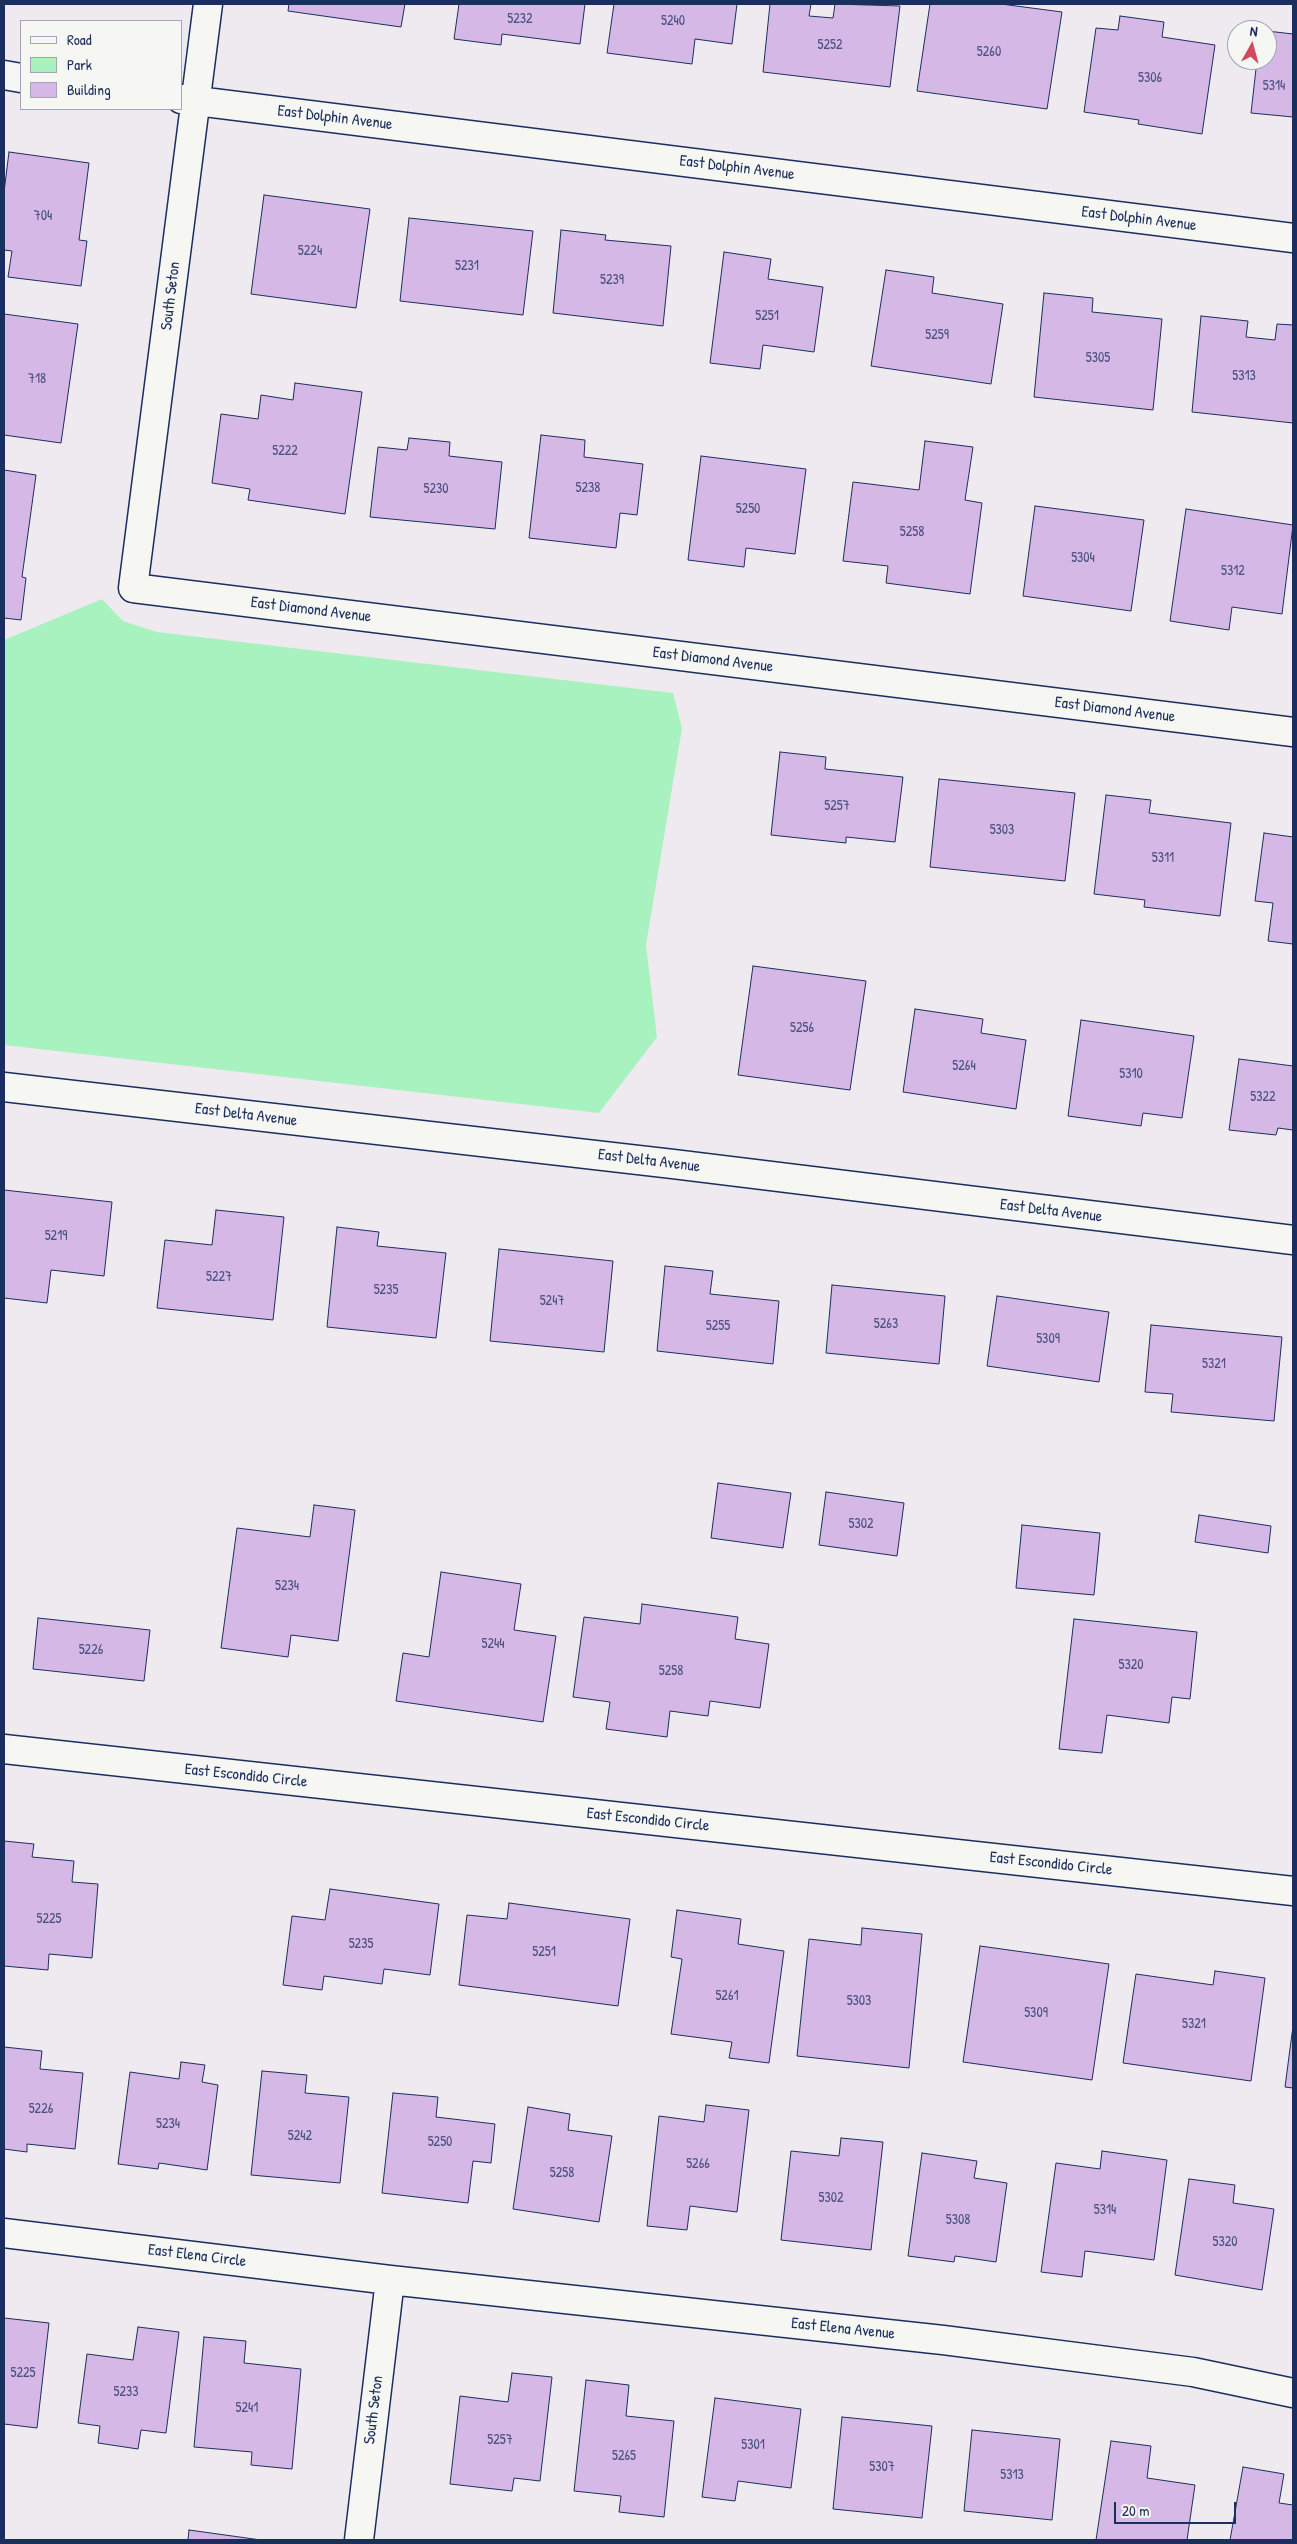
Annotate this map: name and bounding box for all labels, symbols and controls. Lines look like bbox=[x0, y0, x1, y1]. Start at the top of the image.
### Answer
house number: 5232 bbox=[507, 11, 533, 27]
house number: 5240 bbox=[661, 13, 685, 29]
legend bbox=[20, 20, 182, 110]
north arrow bbox=[1227, 20, 1277, 70]
text: N bbox=[1249, 21, 1259, 40]
text: Road bbox=[67, 29, 92, 50]
house number: 5252 bbox=[818, 37, 842, 53]
house number: 5260 bbox=[977, 44, 1001, 60]
text: Park bbox=[67, 54, 92, 75]
house number: 5306 bbox=[1138, 70, 1162, 86]
house number: 5314 bbox=[1263, 78, 1285, 94]
text: Building bbox=[67, 79, 111, 100]
street label: East Dolphin Avenue bbox=[276, 101, 394, 135]
street label: East Dolphin Avenue bbox=[678, 151, 796, 185]
street label: East Dolphin Avenue bbox=[1080, 202, 1198, 236]
house number: 704 bbox=[34, 208, 52, 224]
house number: 5224 bbox=[298, 243, 322, 259]
house number: 5231 bbox=[455, 258, 479, 274]
street label: South Seton bbox=[157, 261, 185, 331]
house number: 5239 bbox=[600, 272, 624, 288]
house number: 5251 bbox=[755, 308, 779, 324]
house number: 5259 bbox=[925, 327, 949, 343]
house number: 5305 bbox=[1086, 350, 1110, 366]
house number: 5313 bbox=[1232, 368, 1256, 384]
house number: 718 bbox=[28, 371, 46, 387]
house number: 5222 bbox=[272, 443, 298, 459]
house number: 5238 bbox=[576, 480, 600, 496]
house number: 5230 bbox=[423, 481, 449, 497]
house number: 5250 bbox=[736, 501, 760, 517]
house number: 5258 bbox=[900, 524, 924, 540]
house number: 5304 bbox=[1071, 550, 1095, 566]
house number: 5312 bbox=[1221, 563, 1245, 579]
street label: East Diamond Avenue bbox=[250, 593, 372, 627]
street label: East Diamond Avenue bbox=[652, 643, 774, 677]
street label: East Diamond Avenue bbox=[1054, 693, 1176, 727]
house number: 5257 bbox=[824, 798, 850, 814]
house number: 5303 bbox=[990, 822, 1014, 838]
house number: 5311 bbox=[1152, 850, 1174, 866]
house number: 5256 bbox=[790, 1020, 814, 1036]
house number: 5264 bbox=[952, 1058, 976, 1074]
house number: 5310 bbox=[1119, 1066, 1143, 1082]
house number: 5322 bbox=[1250, 1089, 1276, 1105]
street label: East Delta Avenue bbox=[194, 1099, 298, 1131]
street label: East Delta Avenue bbox=[597, 1145, 701, 1177]
street label: East Delta Avenue bbox=[999, 1195, 1103, 1227]
house number: 5219 bbox=[45, 1228, 67, 1244]
house number: 5227 bbox=[206, 1269, 232, 1285]
house number: 5235 bbox=[374, 1282, 398, 1298]
house number: 5247 bbox=[540, 1293, 564, 1309]
house number: 5263 bbox=[874, 1316, 898, 1332]
house number: 5255 bbox=[706, 1318, 730, 1334]
house number: 5309 bbox=[1036, 1331, 1060, 1347]
house number: 5321 bbox=[1202, 1356, 1226, 1372]
house number: 5302 bbox=[848, 1516, 874, 1532]
house number: 5234 bbox=[275, 1578, 299, 1594]
house number: 5244 bbox=[482, 1636, 504, 1652]
house number: 5226 bbox=[79, 1642, 103, 1658]
house number: 5320 bbox=[1118, 1657, 1144, 1673]
house number: 5258 bbox=[659, 1663, 683, 1679]
street label: East Escondido Circle bbox=[184, 1760, 308, 1792]
street label: East Escondido Circle bbox=[586, 1804, 710, 1836]
street label: East Escondido Circle bbox=[989, 1848, 1113, 1880]
house number: 5225 bbox=[37, 1911, 61, 1927]
house number: 5235 bbox=[349, 1936, 373, 1952]
house number: 5251 bbox=[532, 1944, 556, 1960]
house number: 5261 bbox=[715, 1988, 739, 2004]
house number: 5303 bbox=[847, 1993, 871, 2009]
house number: 5309 bbox=[1024, 2005, 1048, 2021]
house number: 5321 bbox=[1182, 2016, 1206, 2032]
house number: 5226 bbox=[29, 2101, 53, 2117]
house number: 5234 bbox=[156, 2116, 180, 2132]
house number: 5242 bbox=[288, 2128, 312, 2144]
house number: 5250 bbox=[428, 2134, 452, 2150]
house number: 5266 bbox=[686, 2156, 710, 2172]
house number: 5258 bbox=[550, 2165, 574, 2181]
house number: 5302 bbox=[818, 2190, 844, 2206]
house number: 5314 bbox=[1094, 2202, 1116, 2218]
house number: 5308 bbox=[946, 2212, 970, 2228]
house number: 5320 bbox=[1212, 2234, 1238, 2250]
street label: East Elena Circle bbox=[147, 2240, 247, 2272]
street label: East Elena Avenue bbox=[790, 2314, 896, 2344]
house number: 5225 bbox=[11, 2365, 35, 2381]
street label: South Seton bbox=[360, 2375, 388, 2445]
house number: 5233 bbox=[113, 2384, 139, 2400]
house number: 5241 bbox=[236, 2400, 258, 2416]
house number: 5257 bbox=[487, 2432, 513, 2448]
house number: 5301 bbox=[741, 2437, 765, 2453]
house number: 5265 bbox=[612, 2448, 636, 2464]
house number: 5307 bbox=[869, 2459, 895, 2475]
house number: 5313 bbox=[1000, 2467, 1024, 2483]
scale bar bbox=[1117, 2492, 1240, 2524]
text: 20 m bbox=[1122, 2500, 1149, 2521]

